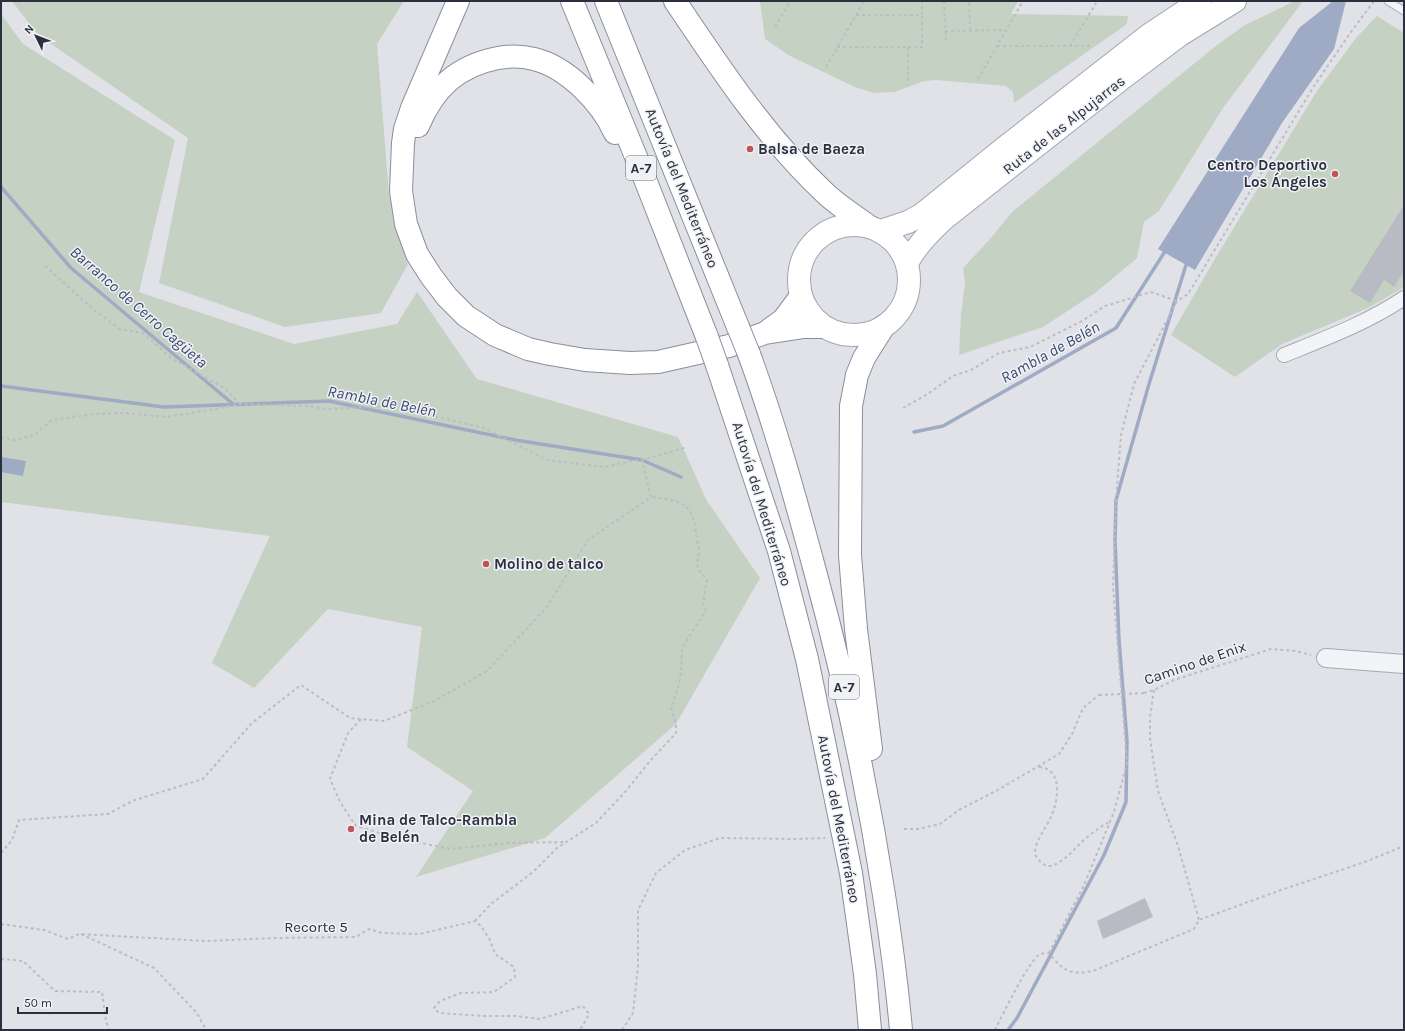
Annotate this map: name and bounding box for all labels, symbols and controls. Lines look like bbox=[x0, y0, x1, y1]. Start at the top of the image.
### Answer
north arrow bbox=[16, 16, 56, 56]
text: N bbox=[22, 22, 36, 37]
street label: Ruta de las Alpujarras bbox=[999, 72, 1129, 178]
street label: Autovía del Mediterráneo bbox=[642, 105, 722, 271]
place label: Balsa de Baeza bbox=[758, 140, 865, 158]
marker: Balsa de Baeza bbox=[745, 144, 755, 154]
road number: A-7 bbox=[626, 156, 656, 180]
place label: Centro Deportivo Los Ángeles bbox=[1207, 156, 1327, 191]
marker: Centro Deportivo Los Ángeles bbox=[1330, 169, 1340, 179]
water label: Barranco de Cerro Cagüeta bbox=[66, 242, 212, 372]
water label: Rambla de Belén bbox=[997, 317, 1103, 387]
water label: Rambla de Belén bbox=[326, 381, 438, 421]
street label: Autovía del Mediterráneo bbox=[728, 420, 796, 588]
place label: Molino de talco bbox=[494, 555, 603, 573]
marker: Molino de talco bbox=[481, 559, 491, 569]
street label: Camino de Enix bbox=[1142, 637, 1249, 689]
road number: A-7 bbox=[829, 675, 859, 699]
street label: Autovía del Mediterráneo bbox=[814, 733, 864, 905]
place label: Mina de Talco-Rambla de Belén bbox=[359, 811, 517, 846]
marker: Mina de Talco-Rambla de Belén bbox=[346, 824, 356, 834]
street label: Recorte 5 bbox=[284, 918, 348, 936]
scale bar bbox=[18, 989, 107, 1015]
text: 50 m bbox=[24, 996, 52, 1010]

